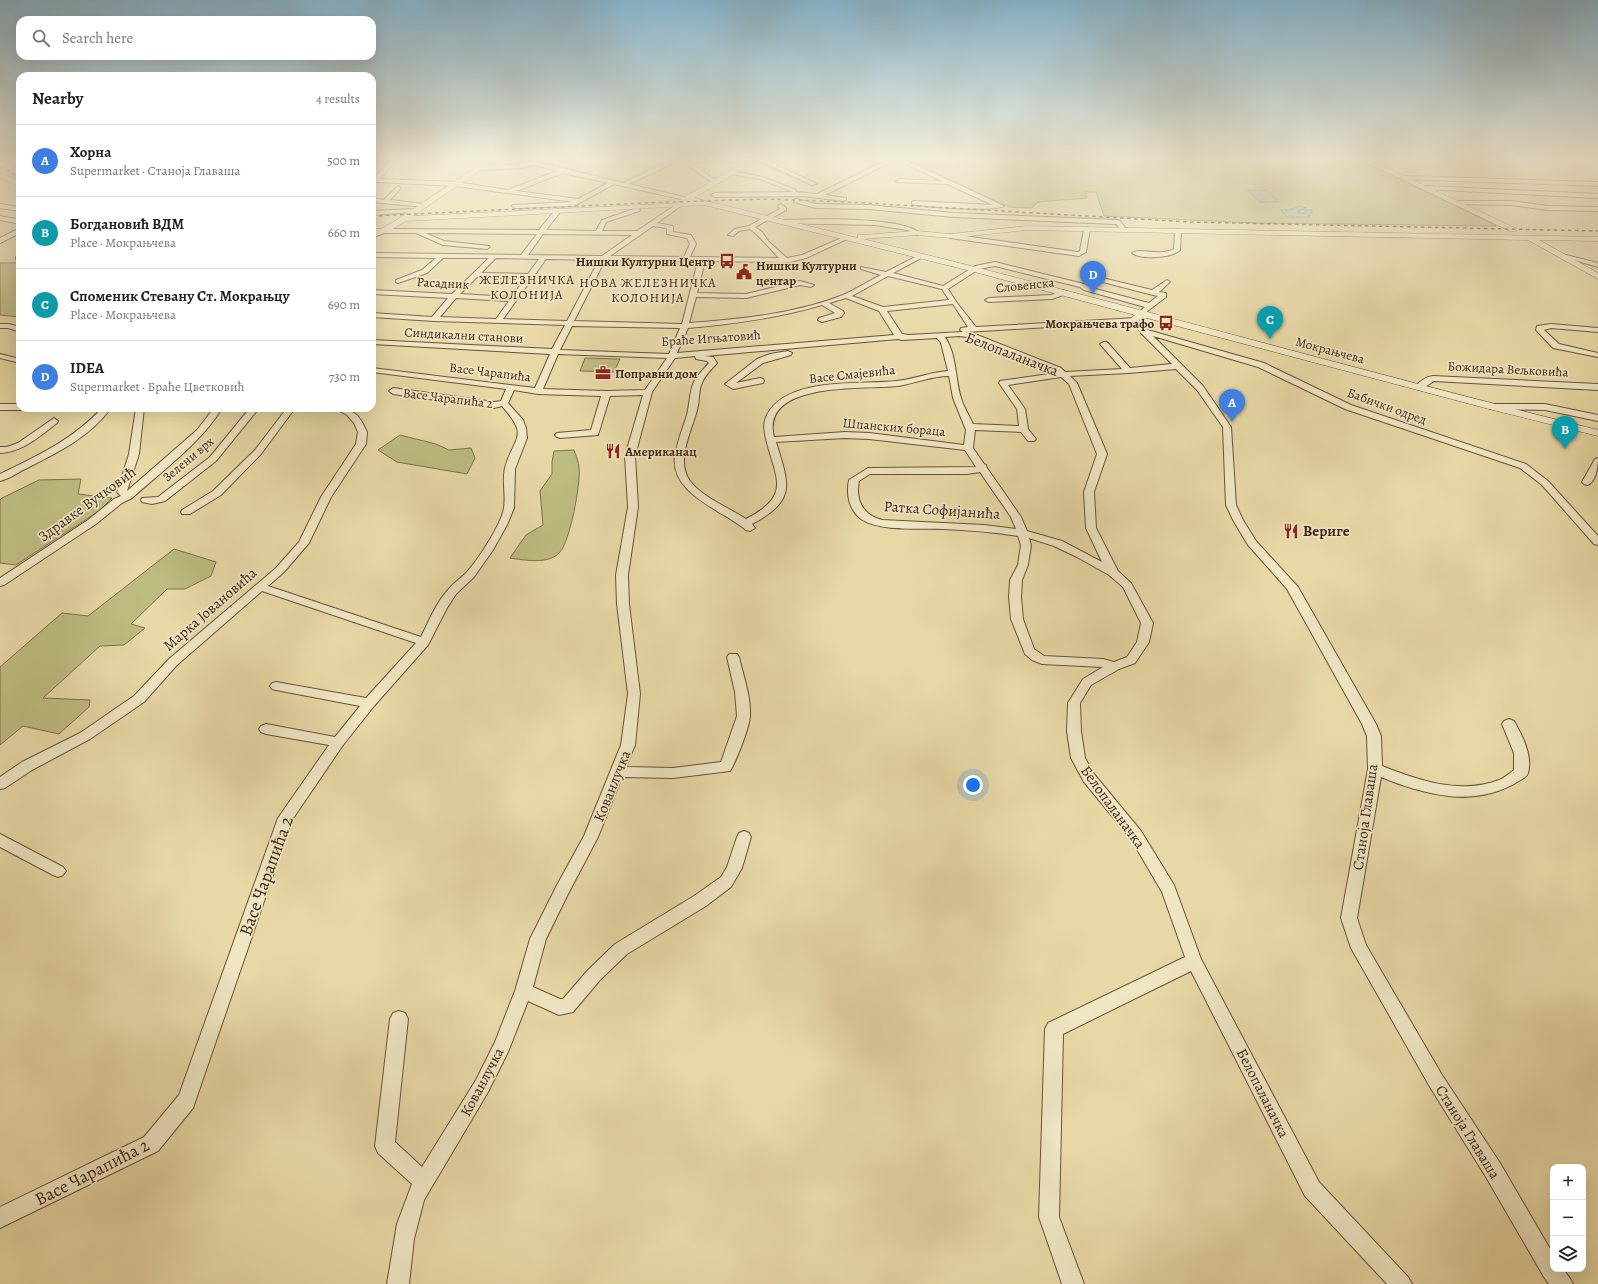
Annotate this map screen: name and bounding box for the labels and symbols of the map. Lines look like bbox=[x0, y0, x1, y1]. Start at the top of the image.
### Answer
bus stop icon: Нишки Културни Центр bbox=[718, 252, 736, 270]
place label: Нишки Културни Центр bbox=[576, 253, 715, 270]
place label: Нишки Културни центар bbox=[756, 257, 857, 289]
pin: D bbox=[1080, 261, 1106, 294]
public building icon: Нишки Културни центар bbox=[735, 263, 753, 281]
district label: ЖЕЛЕЗНИЧКА КОЛОНИЈА bbox=[479, 271, 575, 303]
street label: Расадник bbox=[416, 273, 470, 293]
street label: Словенска bbox=[995, 273, 1055, 297]
district label: НОВА ЖЕЛЕЗНИЧКА КОЛОНИЈА bbox=[579, 274, 717, 306]
pin: C bbox=[1257, 306, 1283, 339]
bus stop icon: Мокрањчева трафо bbox=[1157, 314, 1175, 332]
place label: Мокрањчева трафо bbox=[1045, 315, 1154, 332]
street label: Синдикални станови bbox=[404, 323, 524, 347]
street label: Браће Игњатовић bbox=[661, 326, 761, 350]
street label: Белопаланачка bbox=[963, 327, 1061, 381]
street label: Мокрањчева bbox=[1294, 333, 1366, 367]
street label: Божидара Вељковића bbox=[1447, 357, 1569, 381]
street label: Васе Чарапића bbox=[448, 359, 532, 385]
street label: Васе Смајевића bbox=[808, 361, 896, 387]
office icon: Поправни дом bbox=[594, 364, 612, 382]
place label: Поправни дом bbox=[615, 365, 698, 382]
street label: Васе Чарапића 2 bbox=[402, 384, 494, 412]
street label: Бабички одред bbox=[1345, 384, 1429, 428]
pin: A bbox=[1219, 389, 1245, 422]
street label: Шпанских бораца bbox=[842, 414, 946, 440]
pin: B bbox=[1552, 416, 1578, 449]
street label: Зелени врх bbox=[159, 432, 218, 485]
restaurant icon: Американац bbox=[604, 442, 622, 460]
place label: Американац bbox=[624, 443, 697, 460]
street label: Здравке Вучковић bbox=[34, 462, 140, 546]
street label: Ратка Софијанића bbox=[883, 496, 1001, 524]
place label: Вериге bbox=[1303, 521, 1350, 541]
restaurant icon: Вериге bbox=[1282, 522, 1300, 540]
street label: Марка Јовановића bbox=[159, 563, 261, 655]
street label: Кованлучка bbox=[589, 747, 635, 825]
street label: Белопаланачка bbox=[1076, 762, 1150, 853]
street label: Станоја Главаша bbox=[1348, 762, 1382, 871]
your location bbox=[963, 775, 983, 795]
street label: Васе Чарапића 2 bbox=[233, 812, 299, 939]
street label: Кованлучка bbox=[455, 1044, 509, 1120]
street label: Белопаланачка bbox=[1232, 1045, 1294, 1141]
street label: Станоја Главаша bbox=[1431, 1081, 1505, 1183]
street label: Васе Чарапића 2 bbox=[31, 1133, 154, 1211]

